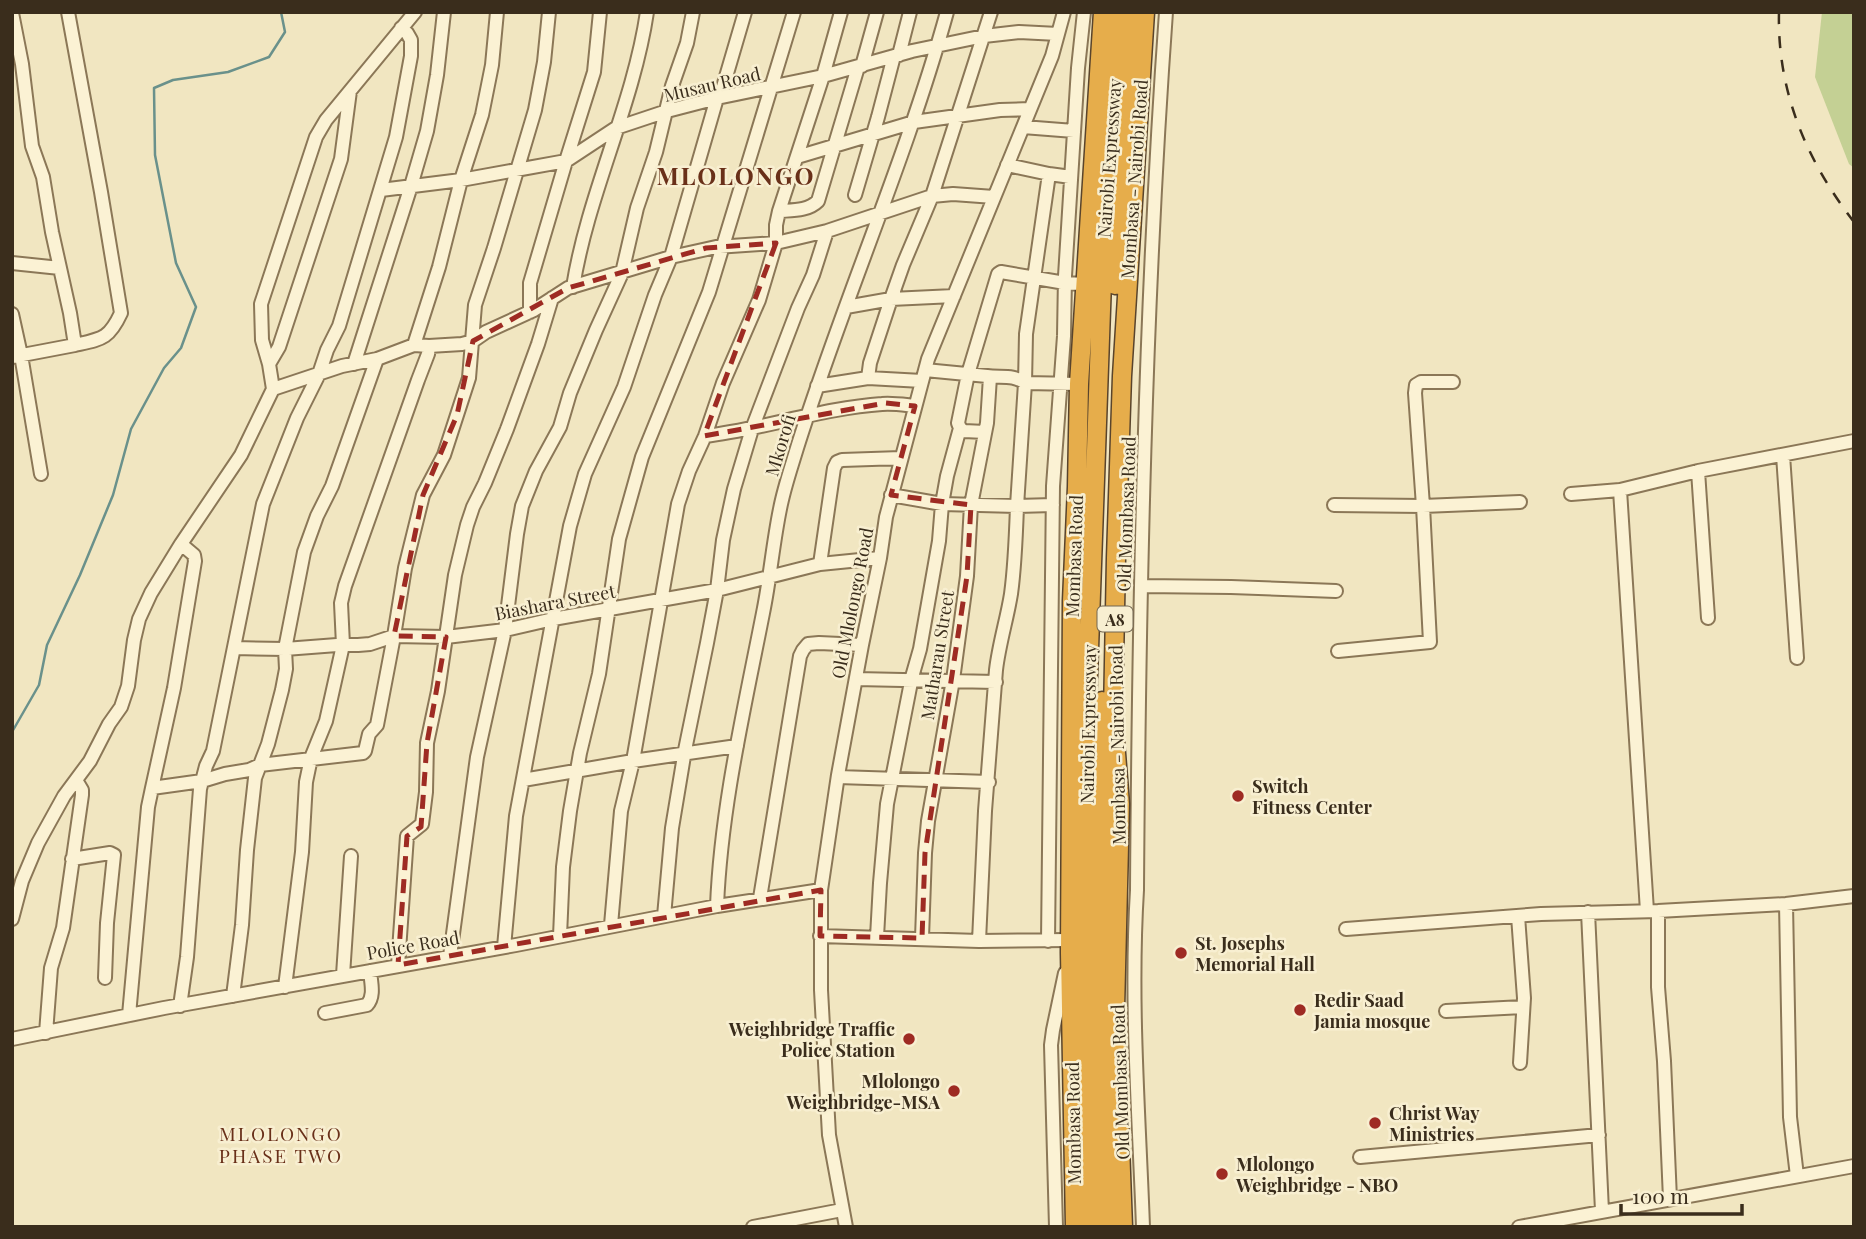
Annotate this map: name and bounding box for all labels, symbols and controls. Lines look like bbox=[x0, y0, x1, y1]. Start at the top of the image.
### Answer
street label: Musau Road bbox=[661, 61, 763, 107]
street label: Nairobi Expressway bbox=[1091, 78, 1127, 238]
street label: Mombasa - Nairobi Road bbox=[1115, 78, 1153, 280]
district label: MLOLONGO bbox=[656, 159, 816, 191]
street label: Mkorofi bbox=[759, 411, 801, 479]
street label: Old Mombasa Road bbox=[1111, 435, 1141, 592]
street label: Mombasa Road bbox=[1060, 494, 1088, 618]
street label: Old Mlolongo Road bbox=[826, 525, 879, 681]
street label: Biashara Street bbox=[493, 578, 618, 625]
street label: Matharau Street bbox=[915, 588, 959, 721]
road number: A8 bbox=[1098, 606, 1132, 632]
street label: Nairobi Expressway bbox=[1075, 644, 1101, 804]
street label: Mombasa - Nairobi Road bbox=[1103, 644, 1131, 845]
place label: Switch Fitness Center bbox=[1252, 774, 1373, 819]
marker: Switch Fitness Center bbox=[1230, 788, 1246, 804]
street label: Police Road bbox=[365, 925, 462, 965]
place label: St. Josephs Memorial Hall bbox=[1195, 931, 1315, 976]
marker: St. Josephs Memorial Hall bbox=[1173, 945, 1189, 961]
place label: Redir Saad Jamia mosque bbox=[1313, 988, 1430, 1033]
marker: Redir Saad Jamia mosque bbox=[1292, 1002, 1308, 1018]
street label: Old Mombasa Road bbox=[1105, 1003, 1135, 1160]
place label: Weighbridge Traffic Police Station bbox=[728, 1017, 895, 1062]
marker: Weighbridge Traffic Police Station bbox=[901, 1031, 917, 1047]
street label: Mombasa Road bbox=[1060, 1061, 1086, 1184]
place label: Mlolongo Weighbridge-MSA bbox=[786, 1069, 941, 1114]
marker: Mlolongo Weighbridge-MSA bbox=[946, 1083, 962, 1099]
place label: Christ Way Ministries bbox=[1389, 1101, 1480, 1146]
marker: Christ Way Ministries bbox=[1367, 1115, 1383, 1131]
district label: MLOLONGO PHASE TWO bbox=[219, 1120, 343, 1168]
place label: Mlolongo Weighbridge - NBO bbox=[1235, 1152, 1398, 1197]
marker: Mlolongo Weighbridge - NBO bbox=[1214, 1166, 1230, 1182]
scale bar bbox=[1621, 1172, 1742, 1216]
text: 100 m bbox=[1632, 1181, 1689, 1209]

